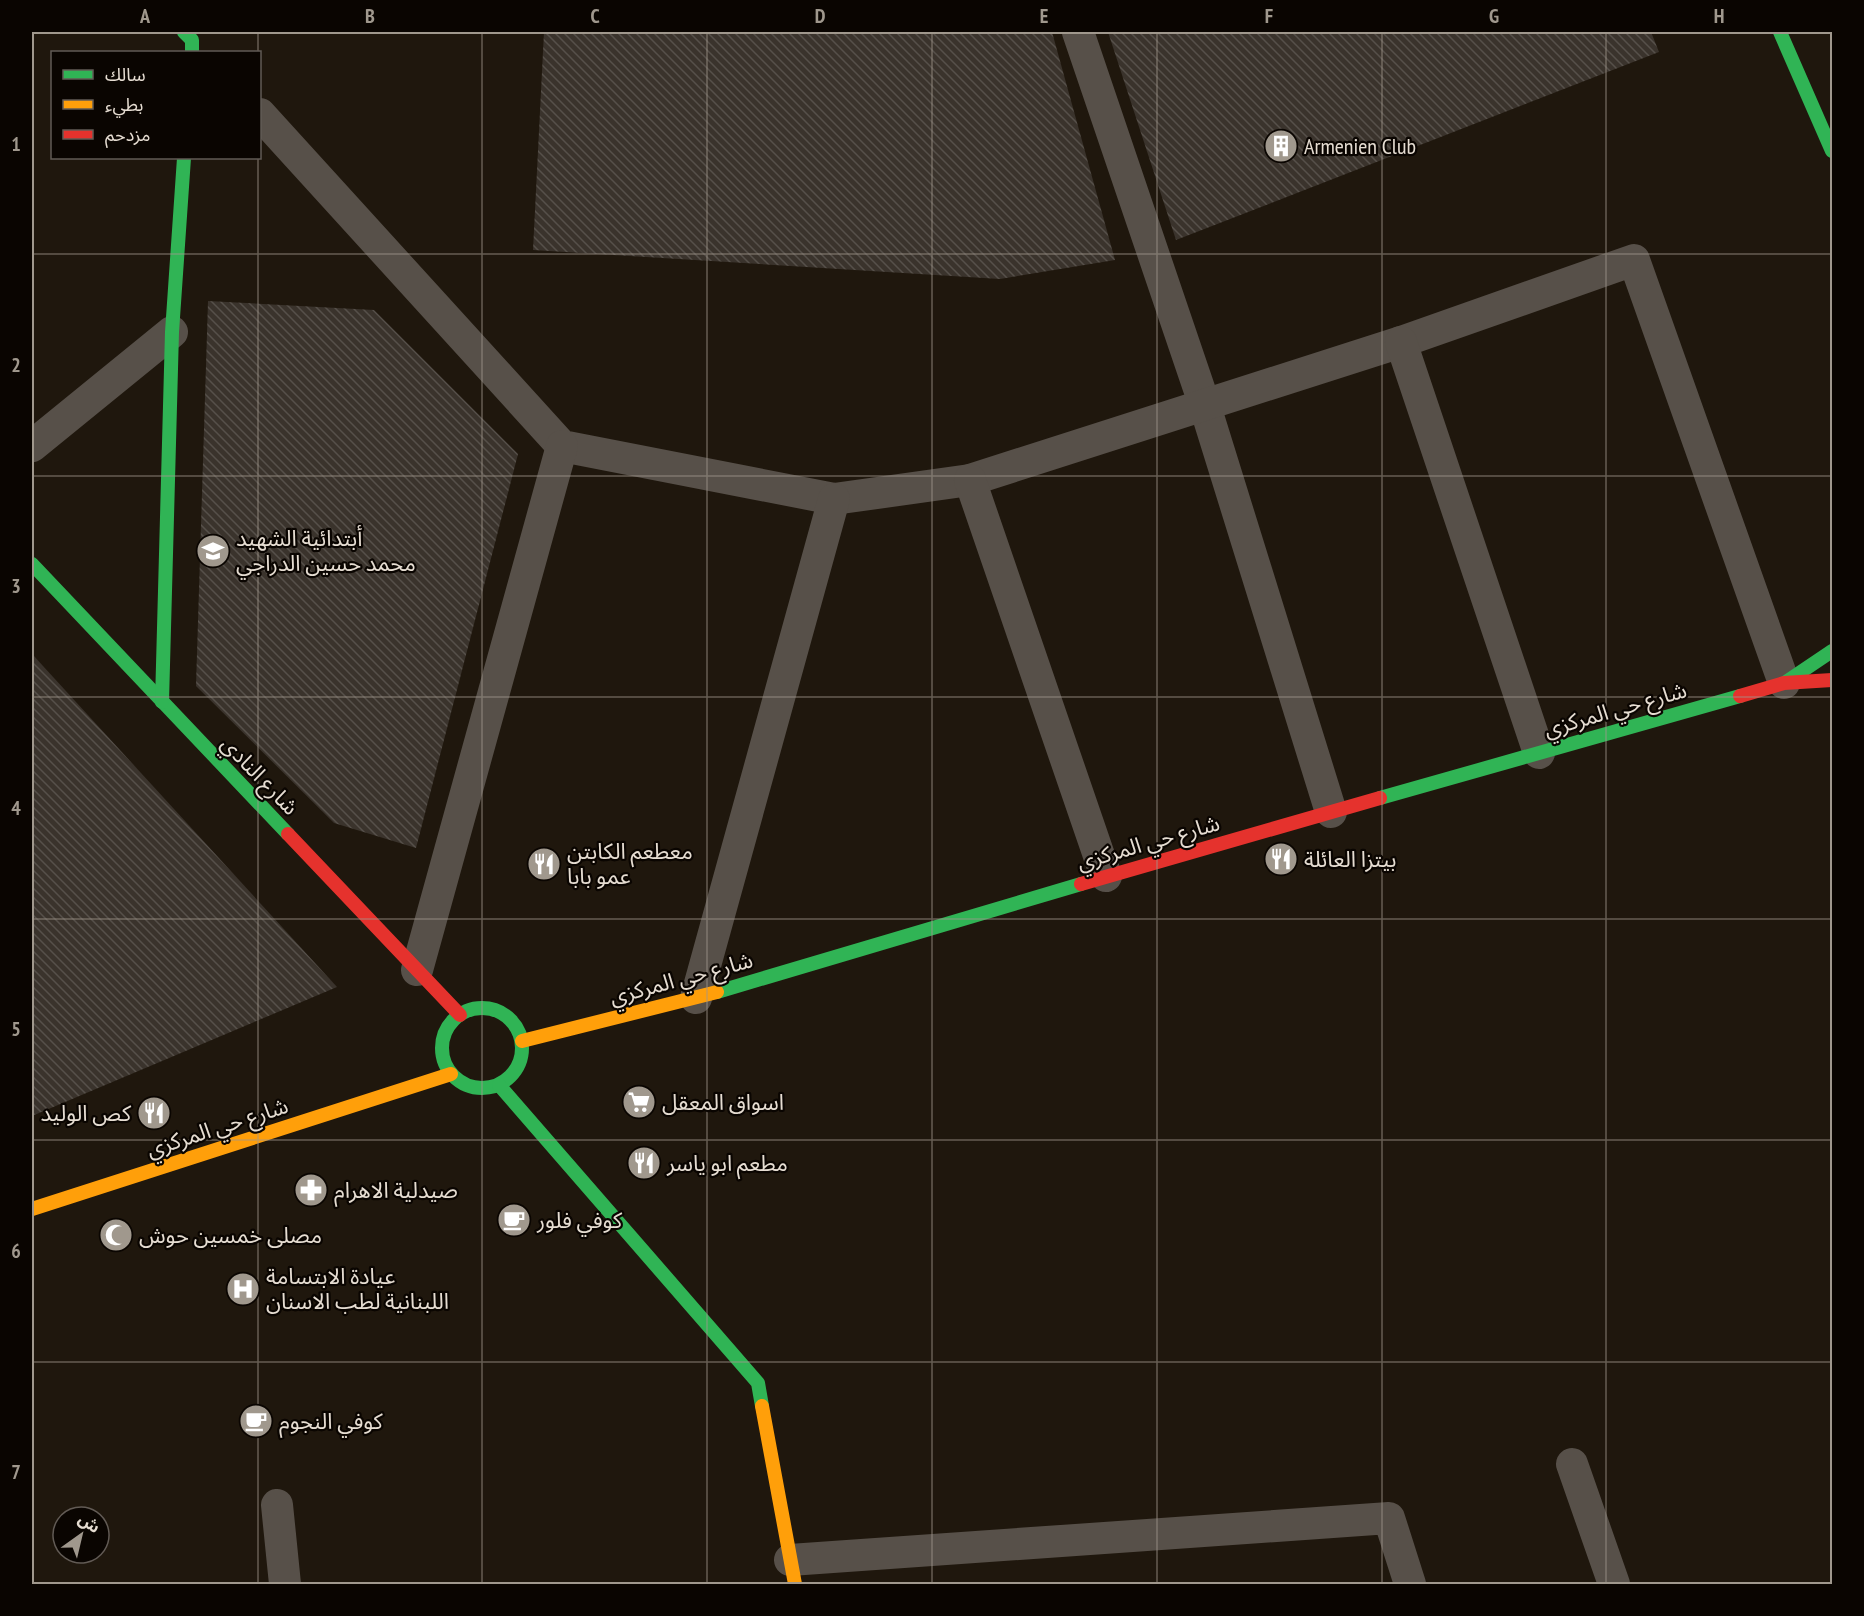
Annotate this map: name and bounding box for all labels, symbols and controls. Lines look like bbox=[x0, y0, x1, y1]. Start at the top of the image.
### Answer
text: A bbox=[139, 3, 151, 29]
text: B bbox=[365, 3, 375, 29]
text: C bbox=[590, 3, 600, 29]
text: D bbox=[815, 3, 826, 29]
text: E bbox=[1040, 3, 1048, 29]
text: F bbox=[1265, 3, 1273, 29]
text: G bbox=[1489, 3, 1499, 29]
text: H bbox=[1714, 3, 1724, 29]
legend bbox=[51, 51, 261, 159]
text: سالك bbox=[105, 63, 146, 86]
text: بطيء bbox=[105, 93, 143, 118]
text: مزدحم bbox=[105, 123, 150, 148]
building icon: Armenien Club bbox=[1263, 128, 1299, 164]
text: 1 bbox=[11, 131, 21, 157]
place label: Armenien Club bbox=[1304, 132, 1416, 160]
text: 2 bbox=[11, 352, 21, 378]
place label: أبتدائية الشهيد محمد حسين الدراجي bbox=[236, 524, 416, 580]
school or university icon: أبتدائية الشهيد محمد حسين الدراجي bbox=[195, 533, 231, 569]
text: 3 bbox=[11, 573, 21, 599]
street label: شارع حي المركزي bbox=[1540, 675, 1691, 746]
street label: شارع النادي bbox=[213, 729, 305, 823]
text: 4 bbox=[11, 795, 21, 821]
street label: شارع حي المركزي bbox=[1073, 808, 1224, 879]
place label: معطعم الكابتن عمو بابا bbox=[567, 837, 693, 890]
restaurant icon: بيتزا العائلة bbox=[1263, 841, 1299, 877]
place label: بيتزا العائلة bbox=[1304, 845, 1396, 873]
restaurant icon: معطعم الكابتن عمو بابا bbox=[526, 846, 562, 882]
street label: شارع حي المركزي bbox=[606, 945, 757, 1014]
text: 5 bbox=[11, 1016, 21, 1042]
supermarket icon: اسواق المعقل bbox=[621, 1084, 657, 1120]
place label: اسواق المعقل bbox=[662, 1088, 784, 1116]
street label: شارع حي المركزي bbox=[143, 1091, 292, 1166]
restaurant icon: كص الوليد bbox=[136, 1095, 172, 1131]
place label: كص الوليد bbox=[41, 1099, 132, 1127]
restaurant icon: مطعم ابو ياسر bbox=[626, 1145, 662, 1181]
place label: مطعم ابو ياسر bbox=[666, 1149, 788, 1180]
pharmacy icon: صيدلية الاهرام bbox=[293, 1172, 329, 1208]
place label: صيدلية الاهرام bbox=[334, 1176, 458, 1207]
cafe icon: كوفي فلور bbox=[496, 1202, 532, 1238]
place label: كوفي فلور bbox=[536, 1206, 623, 1237]
mosque icon: مصلى خمسين حوش bbox=[98, 1217, 134, 1253]
place label: مصلى خمسين حوش bbox=[139, 1221, 322, 1249]
text: 6 bbox=[11, 1238, 21, 1264]
place label: عيادة الابتسامة اللبنانية لطب الاسنان bbox=[266, 1262, 449, 1315]
hospital icon: عيادة الابتسامة اللبنانية لطب الاسنان bbox=[225, 1271, 261, 1307]
cafe icon: كوفي النجوم bbox=[238, 1403, 274, 1439]
place label: كوفي النجوم bbox=[279, 1407, 384, 1438]
text: 7 bbox=[11, 1459, 21, 1485]
north arrow bbox=[51, 1505, 111, 1565]
text: ش bbox=[75, 1508, 104, 1537]

